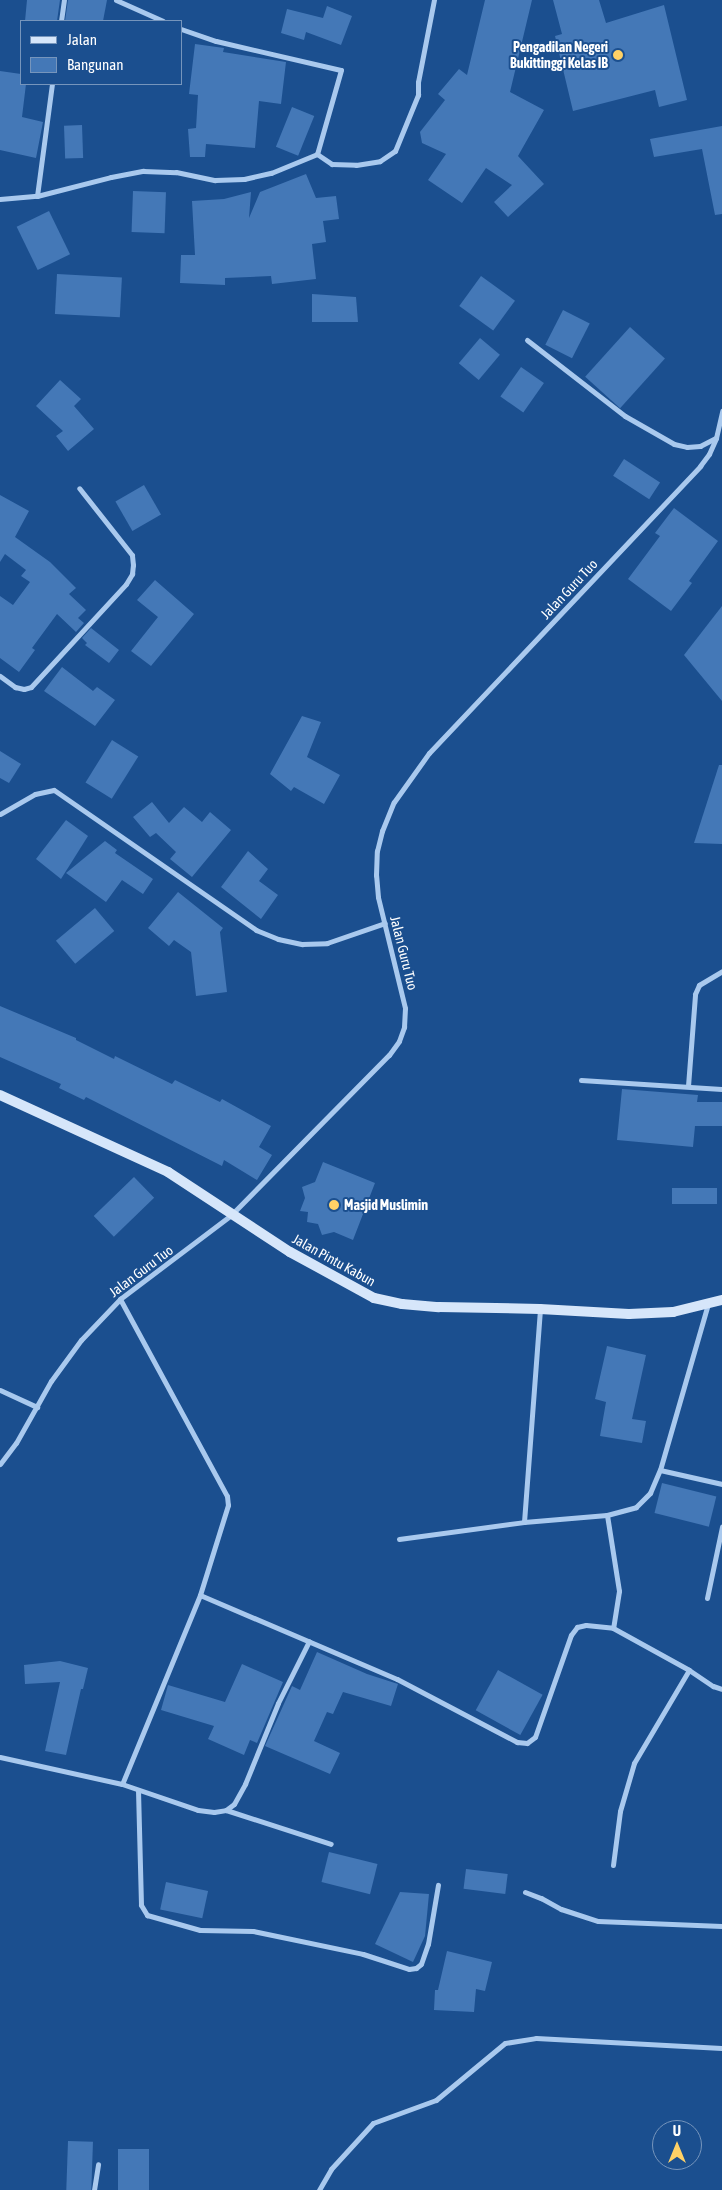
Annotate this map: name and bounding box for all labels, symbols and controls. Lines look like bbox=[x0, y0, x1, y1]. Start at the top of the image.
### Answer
legend bbox=[20, 20, 182, 85]
text: Jalan bbox=[67, 31, 97, 48]
place label: Pengadilan Negeri Bukittinggi Kelas IB bbox=[510, 39, 608, 72]
marker: Pengadilan Negeri Bukittinggi Kelas IB bbox=[612, 49, 624, 61]
text: Bangunan bbox=[67, 56, 124, 73]
street label: Jalan Guru Tuo bbox=[537, 556, 601, 622]
street label: Jalan Guru Tuo bbox=[387, 914, 421, 992]
place label: Masjid Muslimin bbox=[344, 1197, 428, 1213]
marker: Masjid Muslimin bbox=[328, 1199, 340, 1211]
street label: Jalan Pintu Kabun bbox=[289, 1230, 379, 1290]
street label: Jalan Guru Tuo bbox=[106, 1242, 176, 1300]
north arrow bbox=[652, 2120, 702, 2170]
text: U bbox=[673, 2123, 681, 2139]

